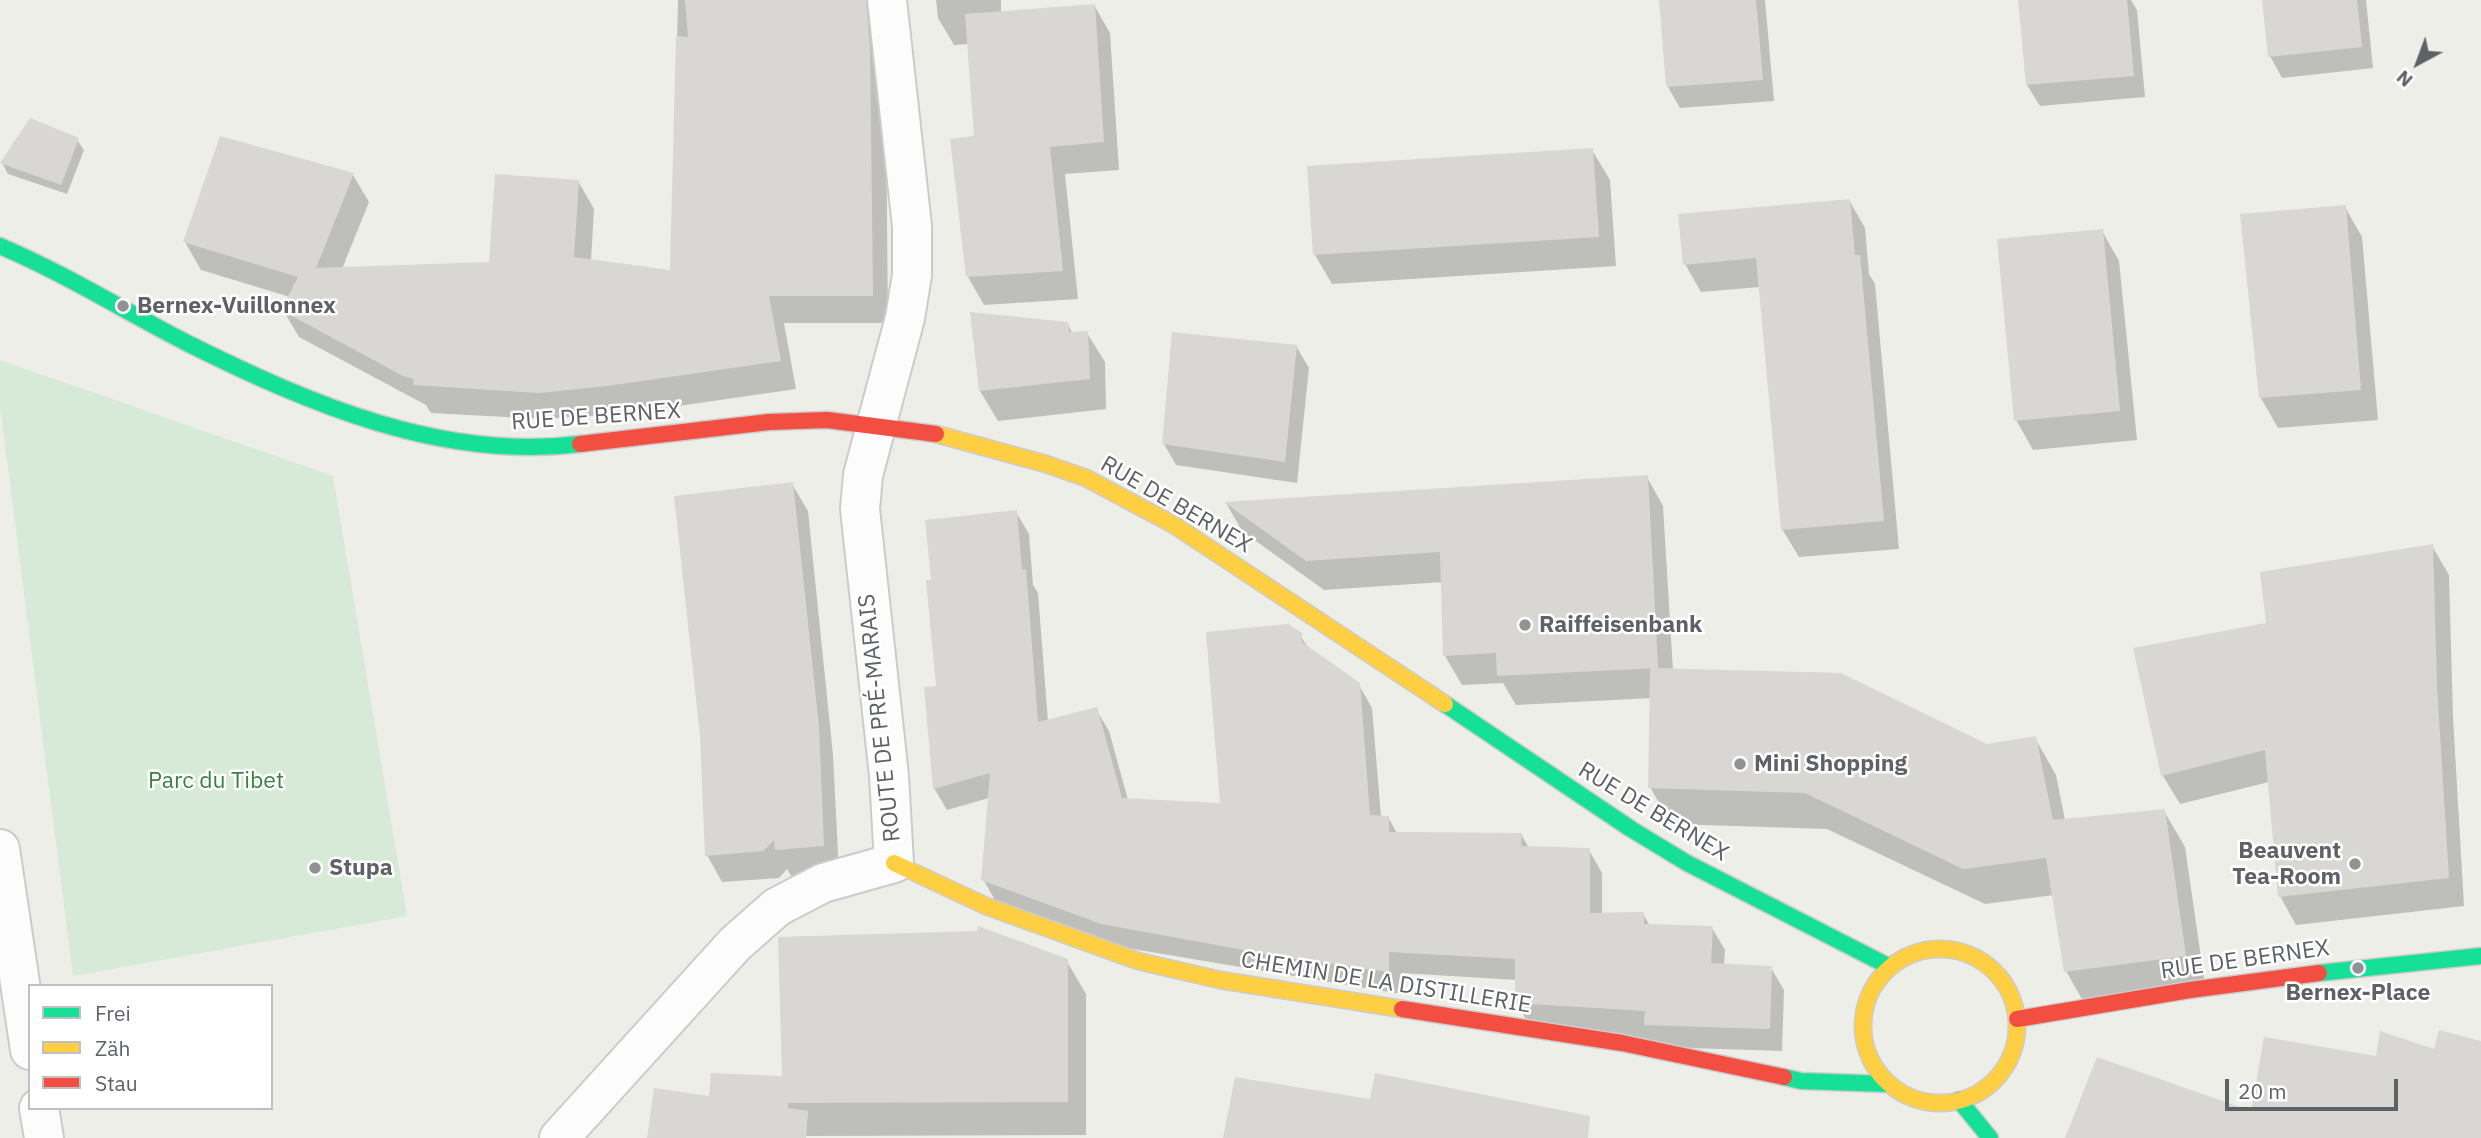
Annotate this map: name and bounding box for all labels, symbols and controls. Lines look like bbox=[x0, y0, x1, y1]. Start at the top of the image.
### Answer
north arrow bbox=[2383, 28, 2453, 98]
text: N bbox=[2391, 65, 2417, 92]
place label: Bernex-Vuillonnex bbox=[137, 292, 336, 320]
marker: Bernex-Vuillonnex bbox=[115, 298, 131, 314]
street label: RUE DE BERNEX bbox=[510, 397, 682, 437]
street label: RUE DE BERNEX bbox=[1095, 451, 1257, 559]
street label: ROUTE DE PRÉ-MARAIS bbox=[853, 593, 907, 843]
place label: Raiffeisenbank bbox=[1539, 611, 1702, 639]
marker: Raiffeisenbank bbox=[1517, 617, 1533, 633]
place label: Mini Shopping bbox=[1754, 750, 1907, 778]
street label: RUE DE BERNEX bbox=[1573, 756, 1733, 868]
marker: Mini Shopping bbox=[1732, 756, 1748, 772]
park label: Parc du Tibet bbox=[148, 767, 284, 795]
place label: Beauvent Tea-Room bbox=[2232, 837, 2341, 891]
place label: Stupa bbox=[329, 854, 393, 882]
marker: Beauvent Tea-Room bbox=[2347, 856, 2363, 872]
marker: Stupa bbox=[307, 860, 323, 876]
street label: RUE DE BERNEX bbox=[2159, 935, 2331, 985]
street label: CHEMIN DE LA DISTILLERIE bbox=[1239, 946, 1533, 1020]
marker: Bernex-Place bbox=[2350, 960, 2366, 976]
place label: Bernex-Place bbox=[2285, 979, 2431, 1007]
legend bbox=[28, 984, 273, 1110]
text: Frei bbox=[95, 999, 131, 1027]
text: Zäh bbox=[95, 1034, 130, 1062]
scale bar bbox=[2229, 1064, 2402, 1108]
text: Stau bbox=[95, 1069, 138, 1097]
text: 20 m bbox=[2238, 1077, 2287, 1105]

